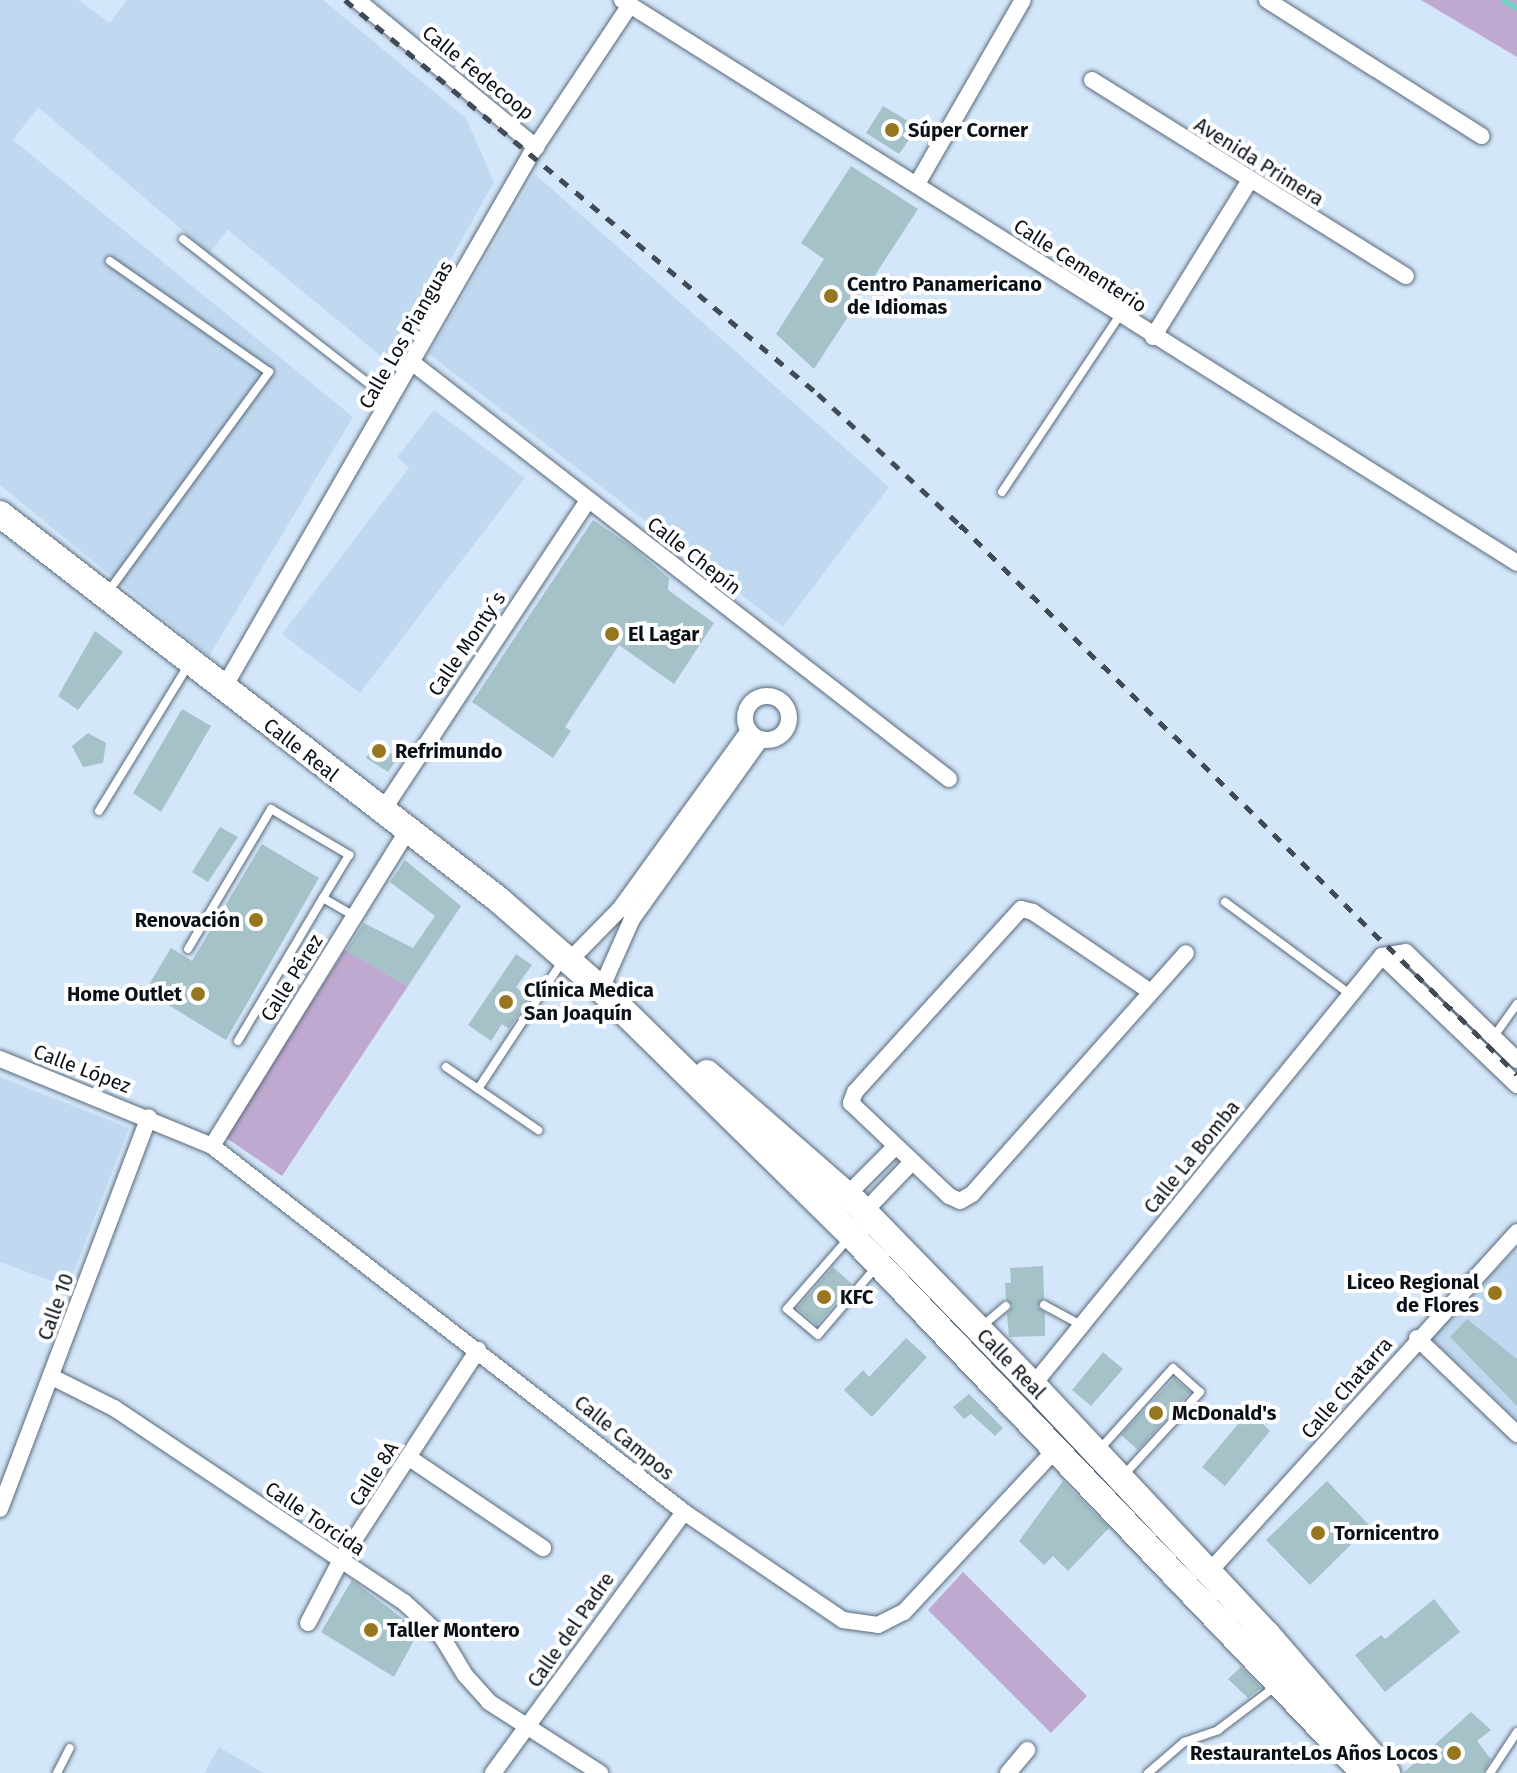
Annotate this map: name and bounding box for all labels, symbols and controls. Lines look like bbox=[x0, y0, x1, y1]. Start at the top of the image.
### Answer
street label: Calle Fedecoop bbox=[417, 21, 539, 125]
street label: Avenida Primera bbox=[1190, 113, 1328, 211]
place label: Súper Corner bbox=[908, 118, 1028, 142]
marker: Súper Corner bbox=[883, 121, 901, 139]
street label: Calle Cementerio bbox=[1009, 214, 1151, 318]
street label: Calle Los Pianguas bbox=[354, 257, 458, 413]
place label: Centro Panamericano de Idiomas bbox=[847, 272, 1042, 319]
marker: Centro Panamericano de Idiomas bbox=[822, 287, 840, 305]
street label: Calle Chepín bbox=[642, 512, 746, 600]
street label: Calle Monty´s bbox=[423, 587, 511, 701]
place label: El Lagar bbox=[628, 622, 699, 646]
marker: El Lagar bbox=[603, 625, 621, 643]
street label: Calle Real bbox=[259, 713, 343, 787]
place label: Refrimundo bbox=[395, 739, 502, 763]
marker: Refrimundo bbox=[370, 742, 388, 760]
place label: Renovación bbox=[135, 908, 240, 932]
marker: Renovación bbox=[247, 911, 265, 929]
street label: Calle Pérez bbox=[256, 930, 328, 1026]
place label: Clínica Medica San Joaquín bbox=[524, 978, 654, 1025]
place label: Home Outlet bbox=[67, 982, 182, 1006]
marker: Home Outlet bbox=[189, 985, 207, 1003]
marker: Clínica Medica San Joaquín bbox=[495, 991, 517, 1013]
street label: Calle López bbox=[30, 1040, 134, 1098]
street label: Calle La Bomba bbox=[1139, 1095, 1245, 1219]
street label: Calle 10 bbox=[33, 1270, 79, 1344]
place label: Liceo Regional de Flores bbox=[1347, 1270, 1479, 1317]
marker: Liceo Regional de Flores bbox=[1486, 1284, 1504, 1302]
place label: KFC bbox=[840, 1285, 874, 1309]
marker: KFC bbox=[815, 1288, 833, 1306]
street label: Calle Real bbox=[972, 1324, 1050, 1404]
street label: Calle Chatarra bbox=[1296, 1332, 1398, 1444]
street label: Calle Campos bbox=[569, 1390, 679, 1486]
place label: McDonald's bbox=[1172, 1401, 1276, 1425]
marker: McDonald's bbox=[1147, 1404, 1165, 1422]
street label: Calle 8A bbox=[344, 1437, 404, 1511]
street label: Calle Torcida bbox=[260, 1477, 370, 1561]
place label: Tornicentro bbox=[1334, 1521, 1439, 1545]
marker: Tornicentro bbox=[1309, 1524, 1327, 1542]
street label: Calle del Padre bbox=[522, 1568, 620, 1692]
place label: Taller Montero bbox=[387, 1618, 520, 1642]
marker: Taller Montero bbox=[362, 1621, 380, 1639]
place label: RestauranteLos Años Locos bbox=[1190, 1741, 1438, 1765]
marker: RestauranteLos Años Locos bbox=[1445, 1744, 1463, 1762]

